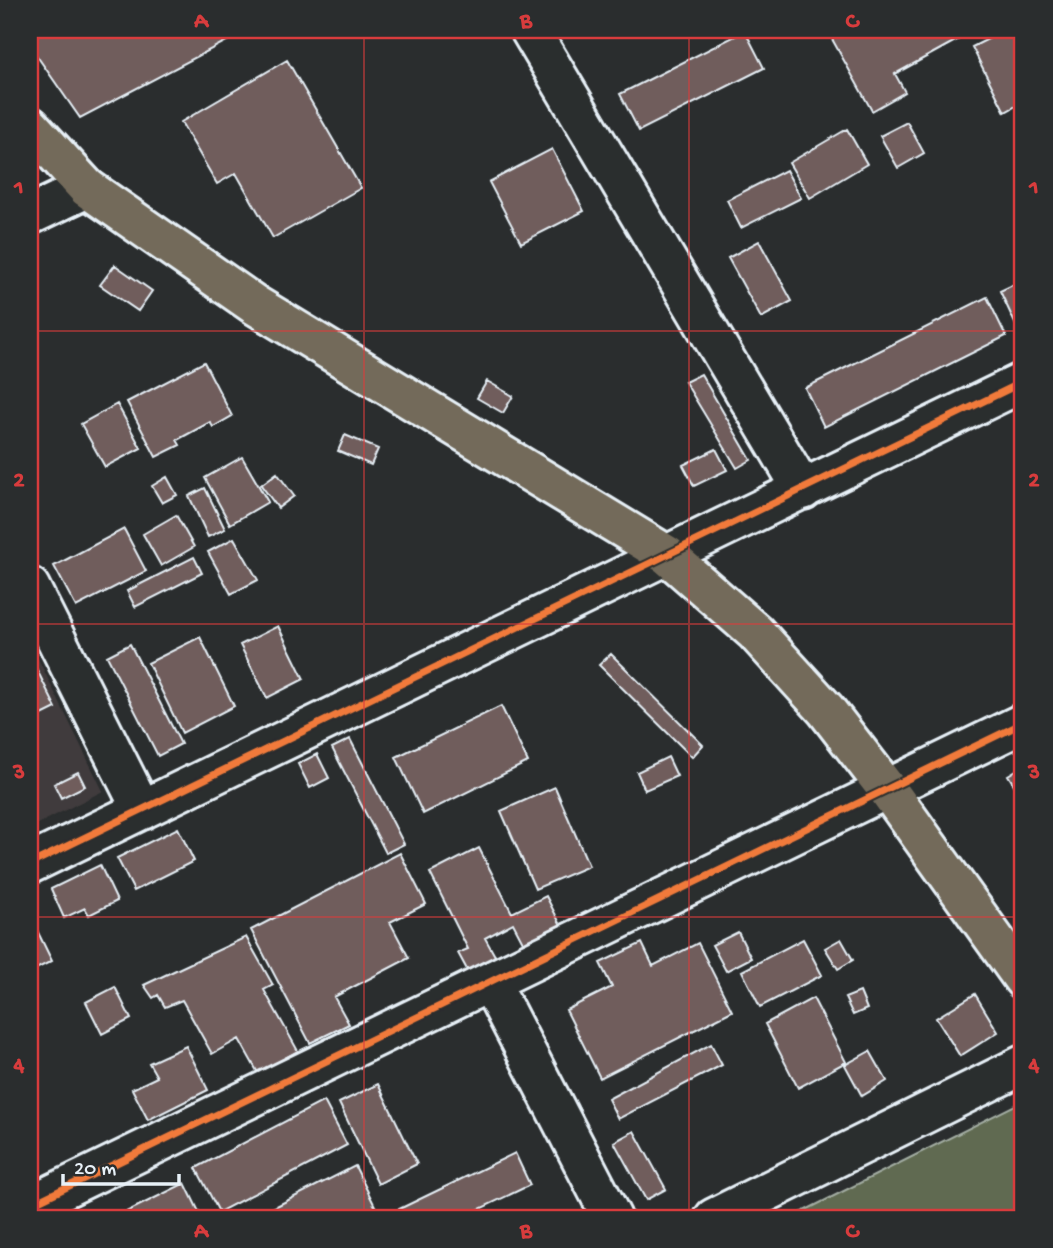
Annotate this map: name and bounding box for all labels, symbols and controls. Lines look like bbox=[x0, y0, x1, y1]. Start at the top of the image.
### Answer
text: A bbox=[193, 9, 209, 36]
text: B bbox=[519, 9, 533, 36]
text: C bbox=[846, 9, 861, 36]
text: 1 bbox=[13, 175, 24, 202]
text: 1 bbox=[1028, 175, 1039, 202]
text: 2 bbox=[13, 468, 25, 495]
text: 2 bbox=[1028, 468, 1040, 495]
text: 3 bbox=[12, 760, 25, 787]
text: 3 bbox=[1027, 760, 1040, 787]
text: 4 bbox=[13, 1053, 25, 1080]
text: 4 bbox=[1028, 1053, 1040, 1080]
scale bar bbox=[63, 1143, 178, 1187]
text: 20 m bbox=[74, 1158, 116, 1183]
text: A bbox=[193, 1219, 209, 1246]
text: B bbox=[519, 1219, 533, 1246]
text: C bbox=[846, 1219, 861, 1246]

